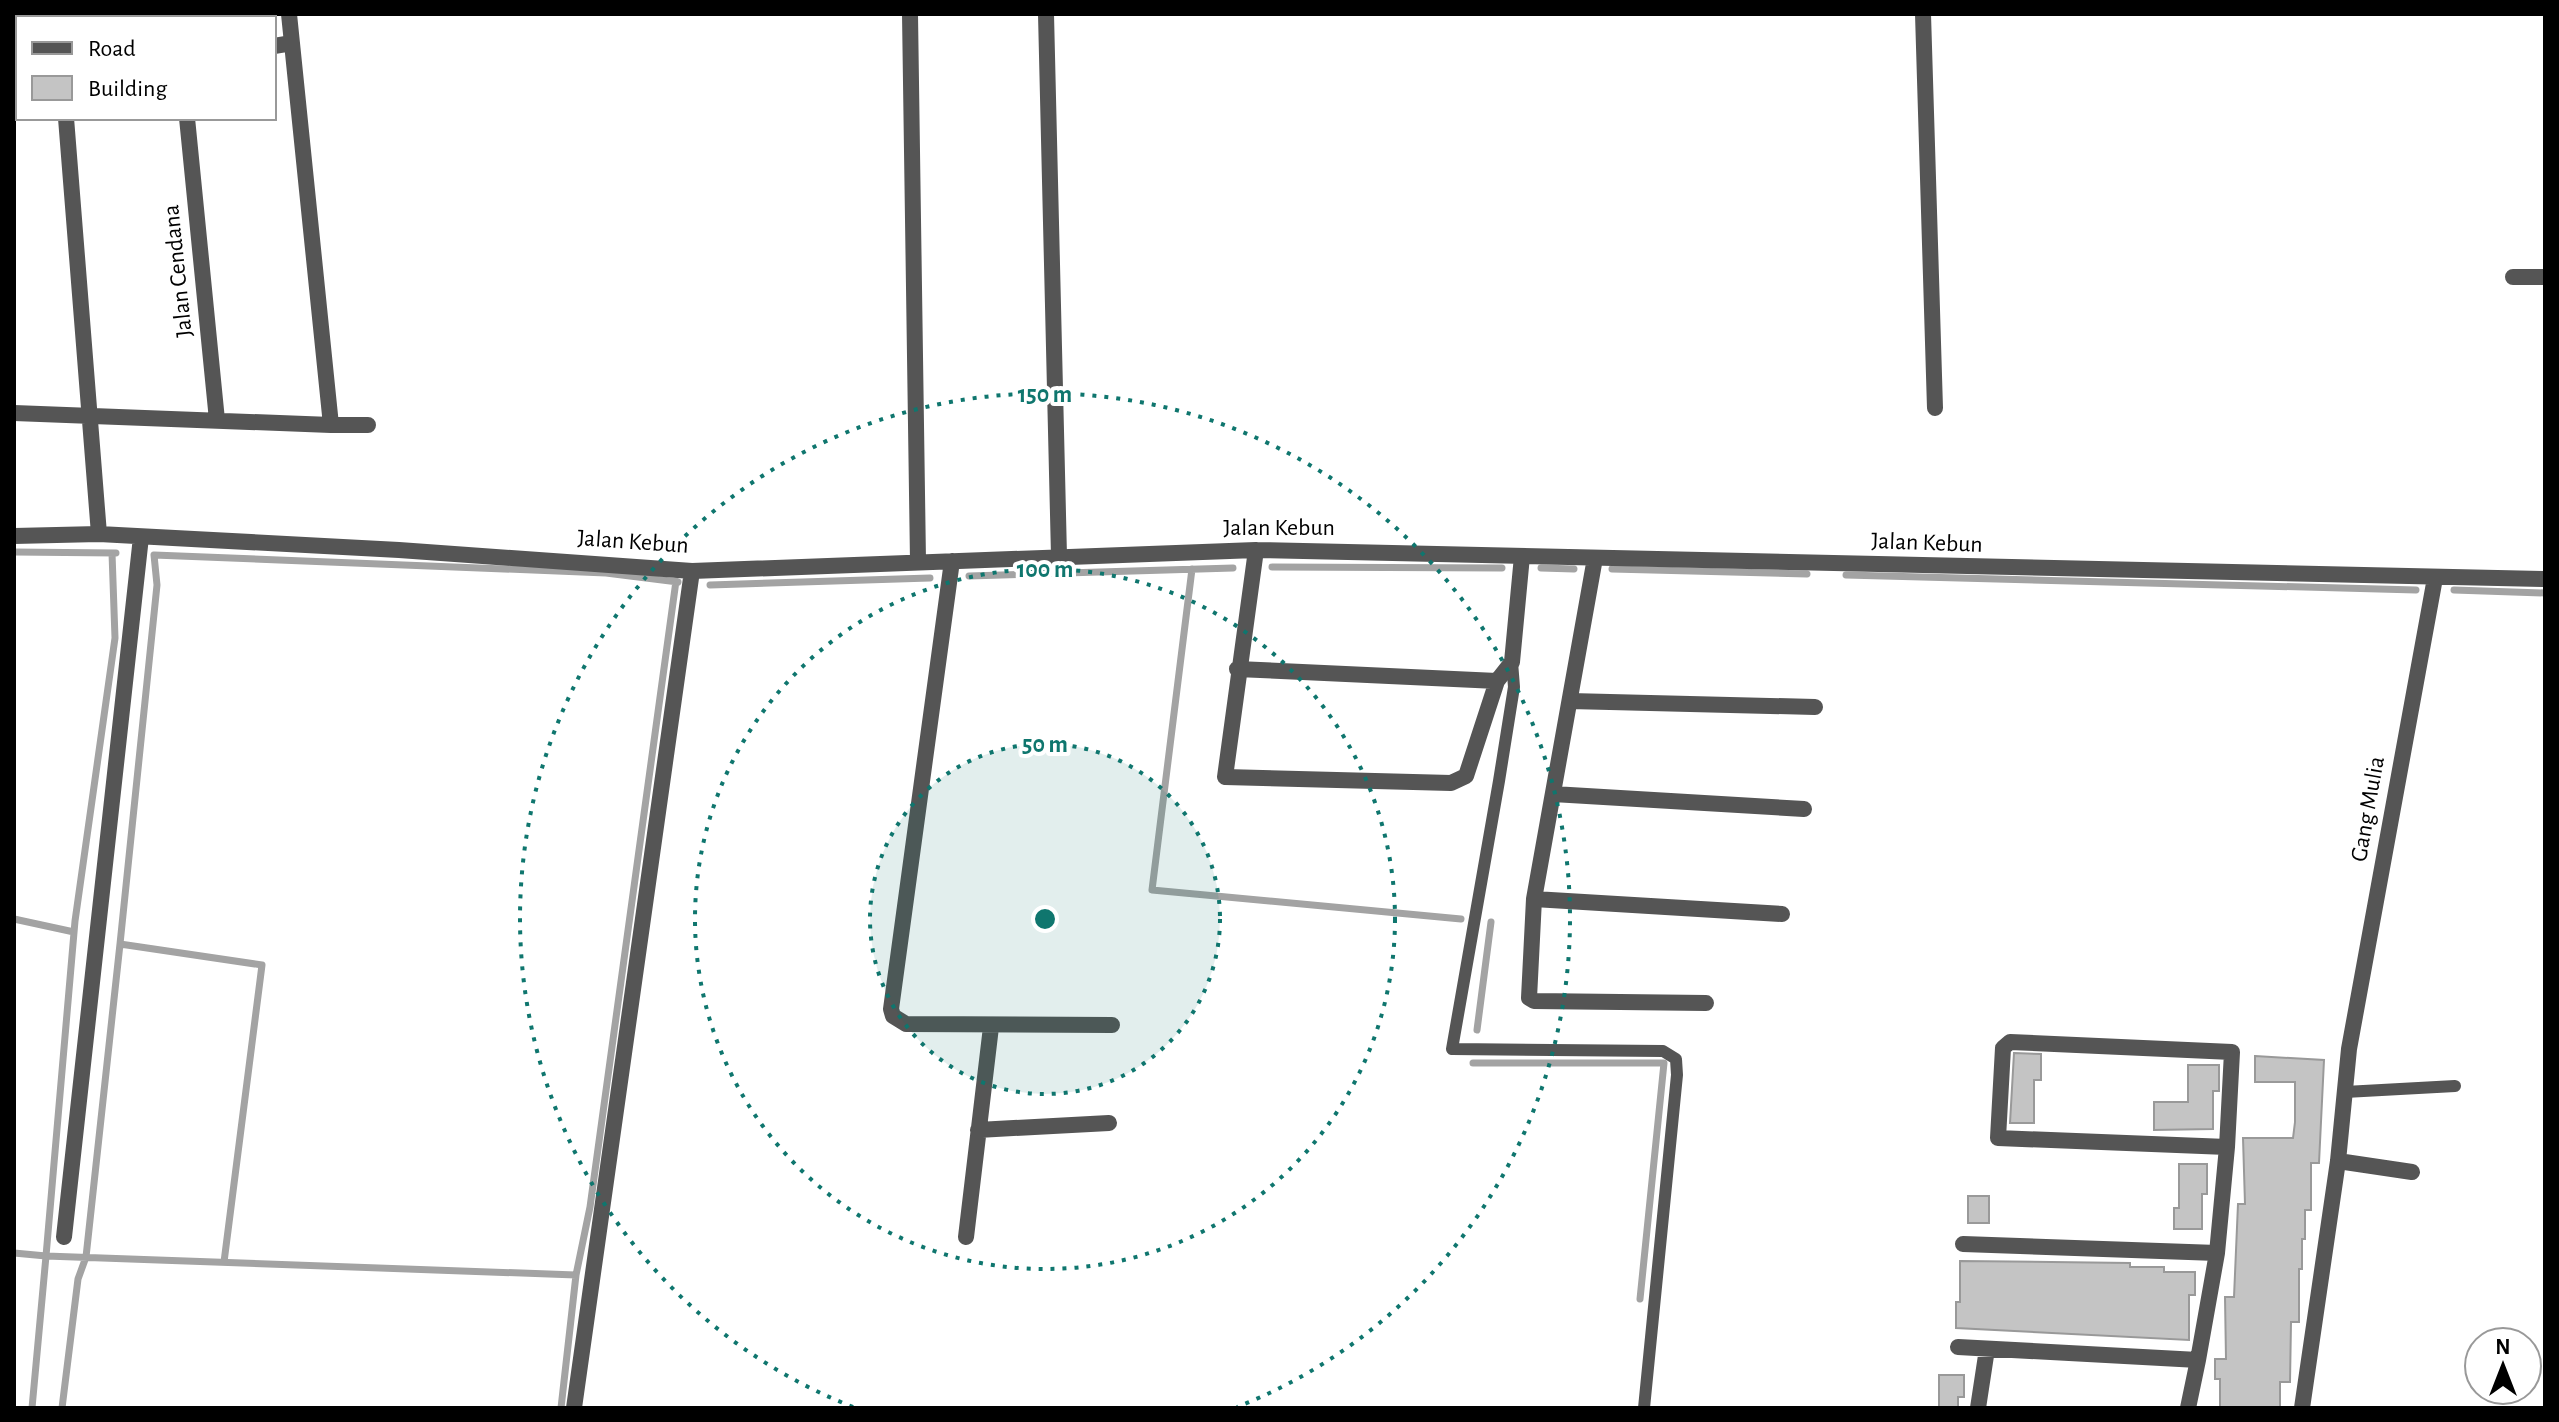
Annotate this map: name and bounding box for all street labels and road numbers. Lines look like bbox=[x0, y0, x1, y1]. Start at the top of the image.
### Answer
street label: Jalan Cendana bbox=[159, 203, 197, 339]
street label: Jalan Kebun bbox=[1223, 516, 1335, 540]
street label: Jalan Kebun bbox=[577, 526, 689, 558]
street label: Jalan Kebun bbox=[1871, 529, 1983, 557]
street label: Gang Mulia bbox=[2347, 754, 2389, 864]

